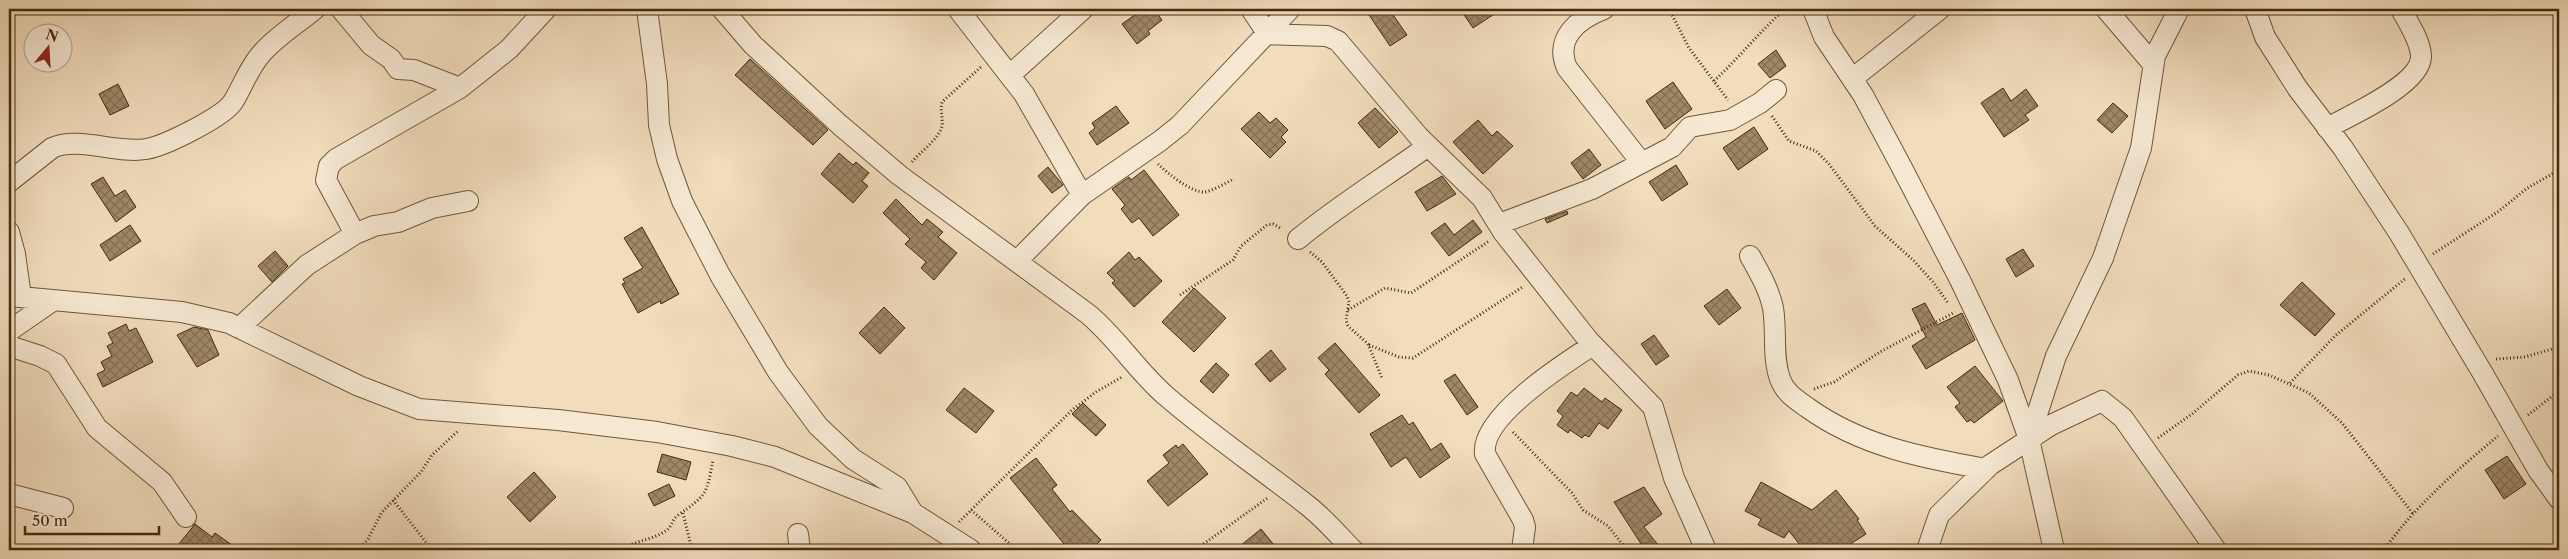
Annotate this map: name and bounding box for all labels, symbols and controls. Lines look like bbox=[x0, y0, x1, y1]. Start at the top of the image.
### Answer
north arrow bbox=[22, 22, 72, 72]
text: N bbox=[43, 25, 61, 46]
scale bar bbox=[25, 504, 159, 536]
text: 50 m bbox=[32, 511, 68, 530]

